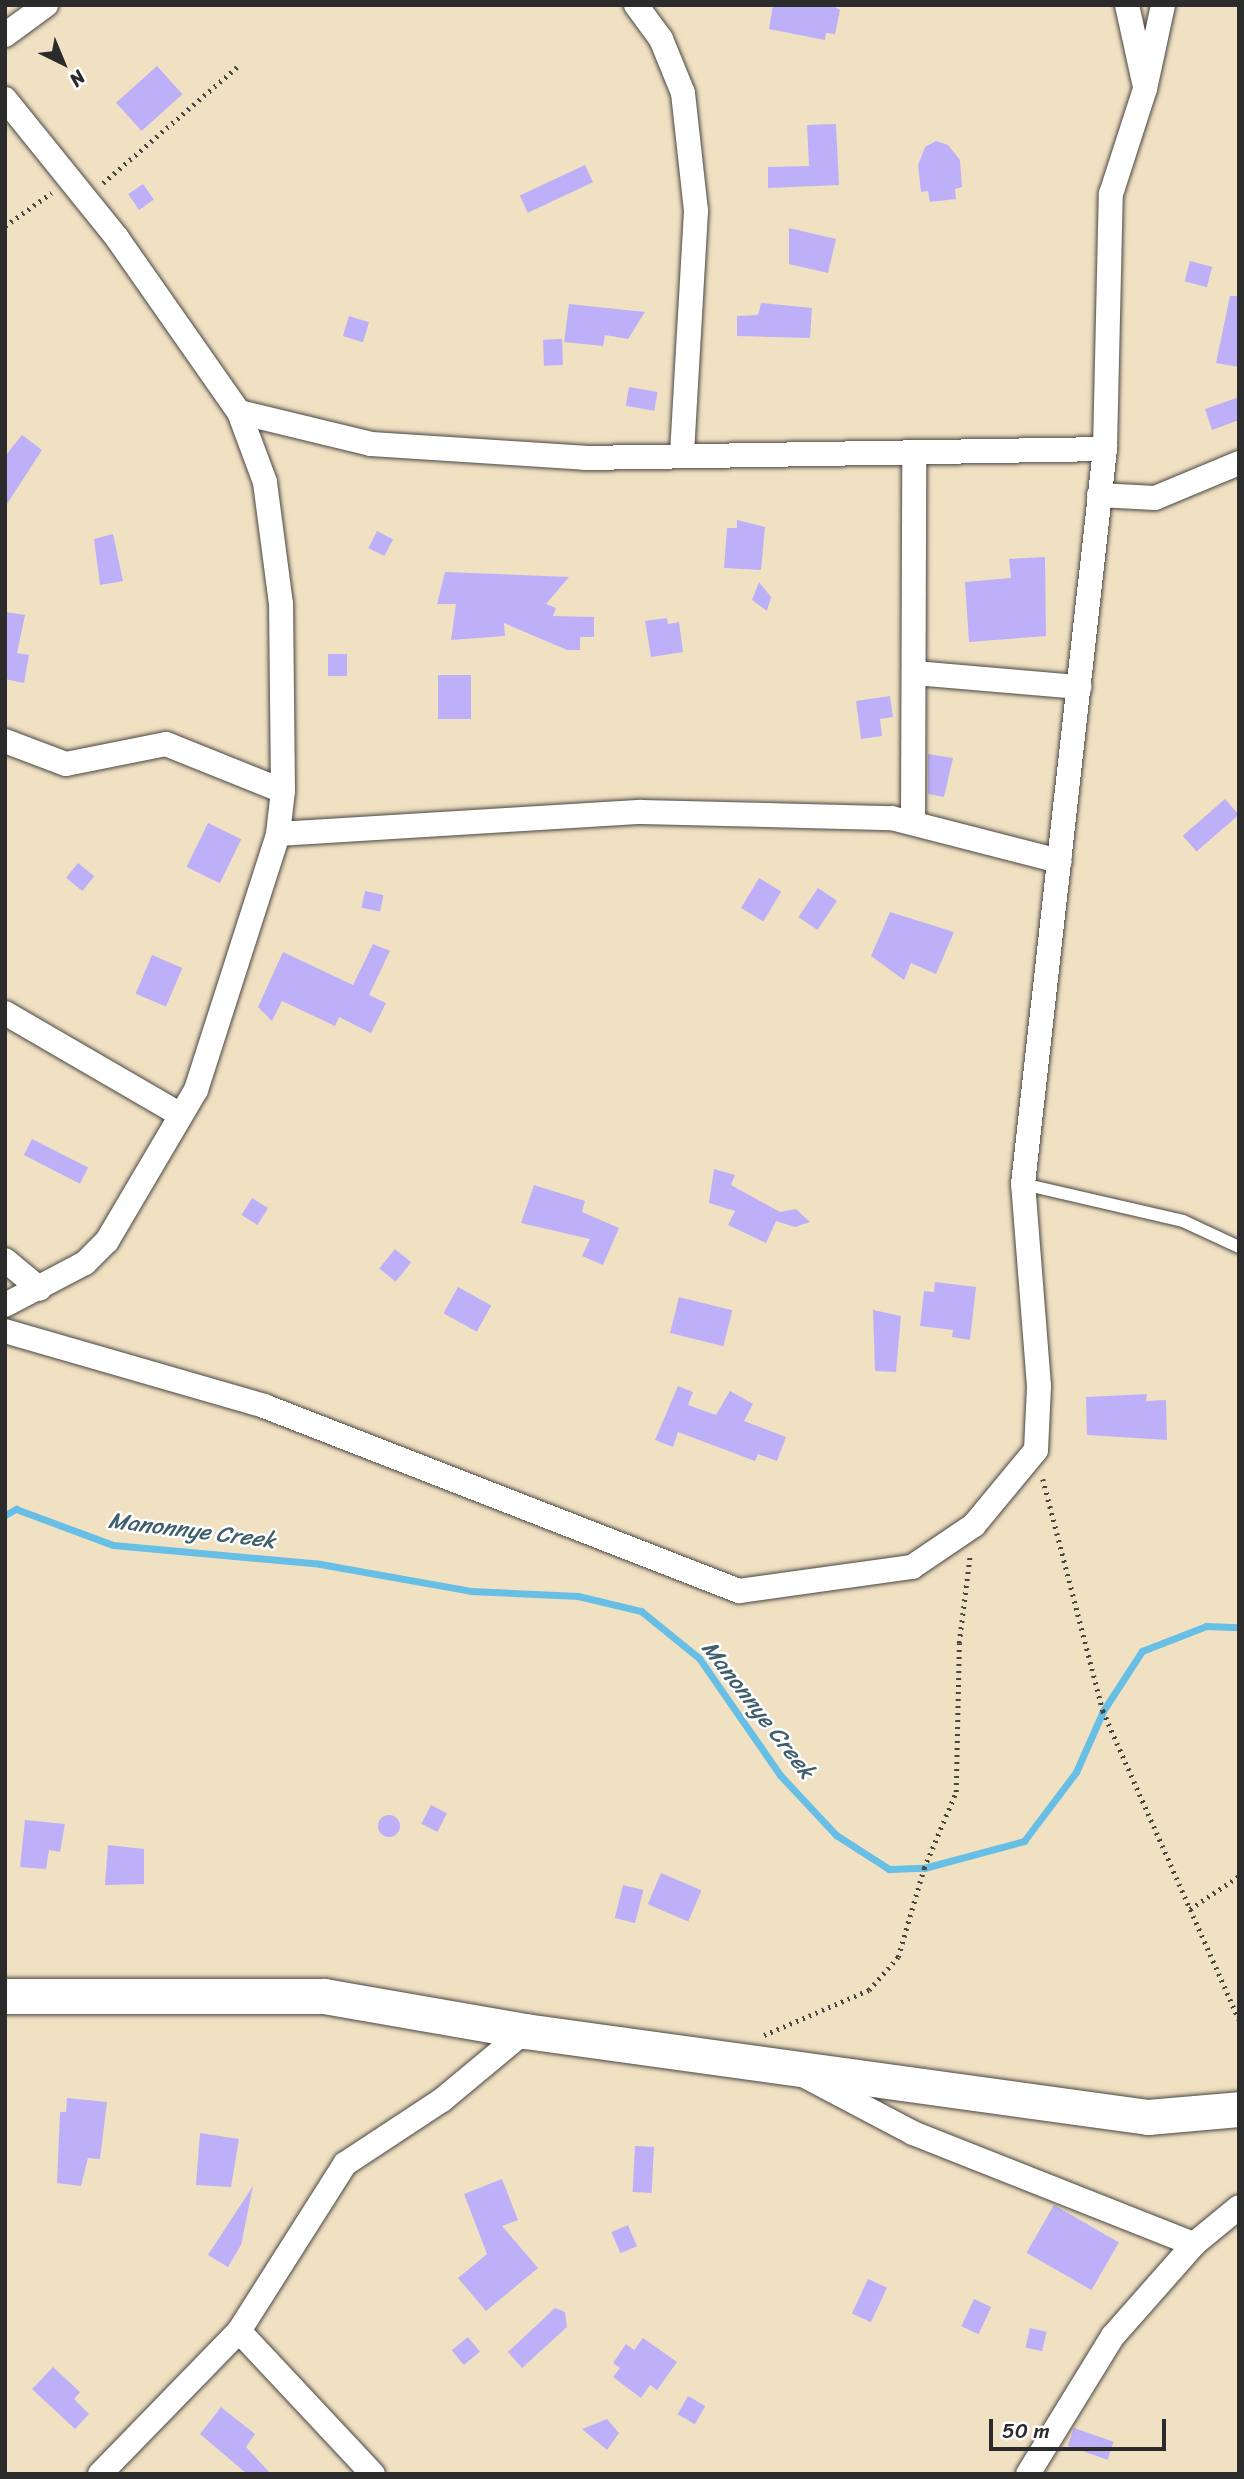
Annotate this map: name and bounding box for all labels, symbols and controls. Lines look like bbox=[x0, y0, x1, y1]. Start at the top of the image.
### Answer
north arrow bbox=[28, 28, 98, 98]
text: N bbox=[62, 62, 94, 95]
water label: Manonnye Creek bbox=[107, 1507, 277, 1555]
water label: Manonnye Creek bbox=[695, 1635, 821, 1785]
scale bar bbox=[992, 2406, 1169, 2450]
text: 50 m bbox=[1002, 2412, 1050, 2450]

